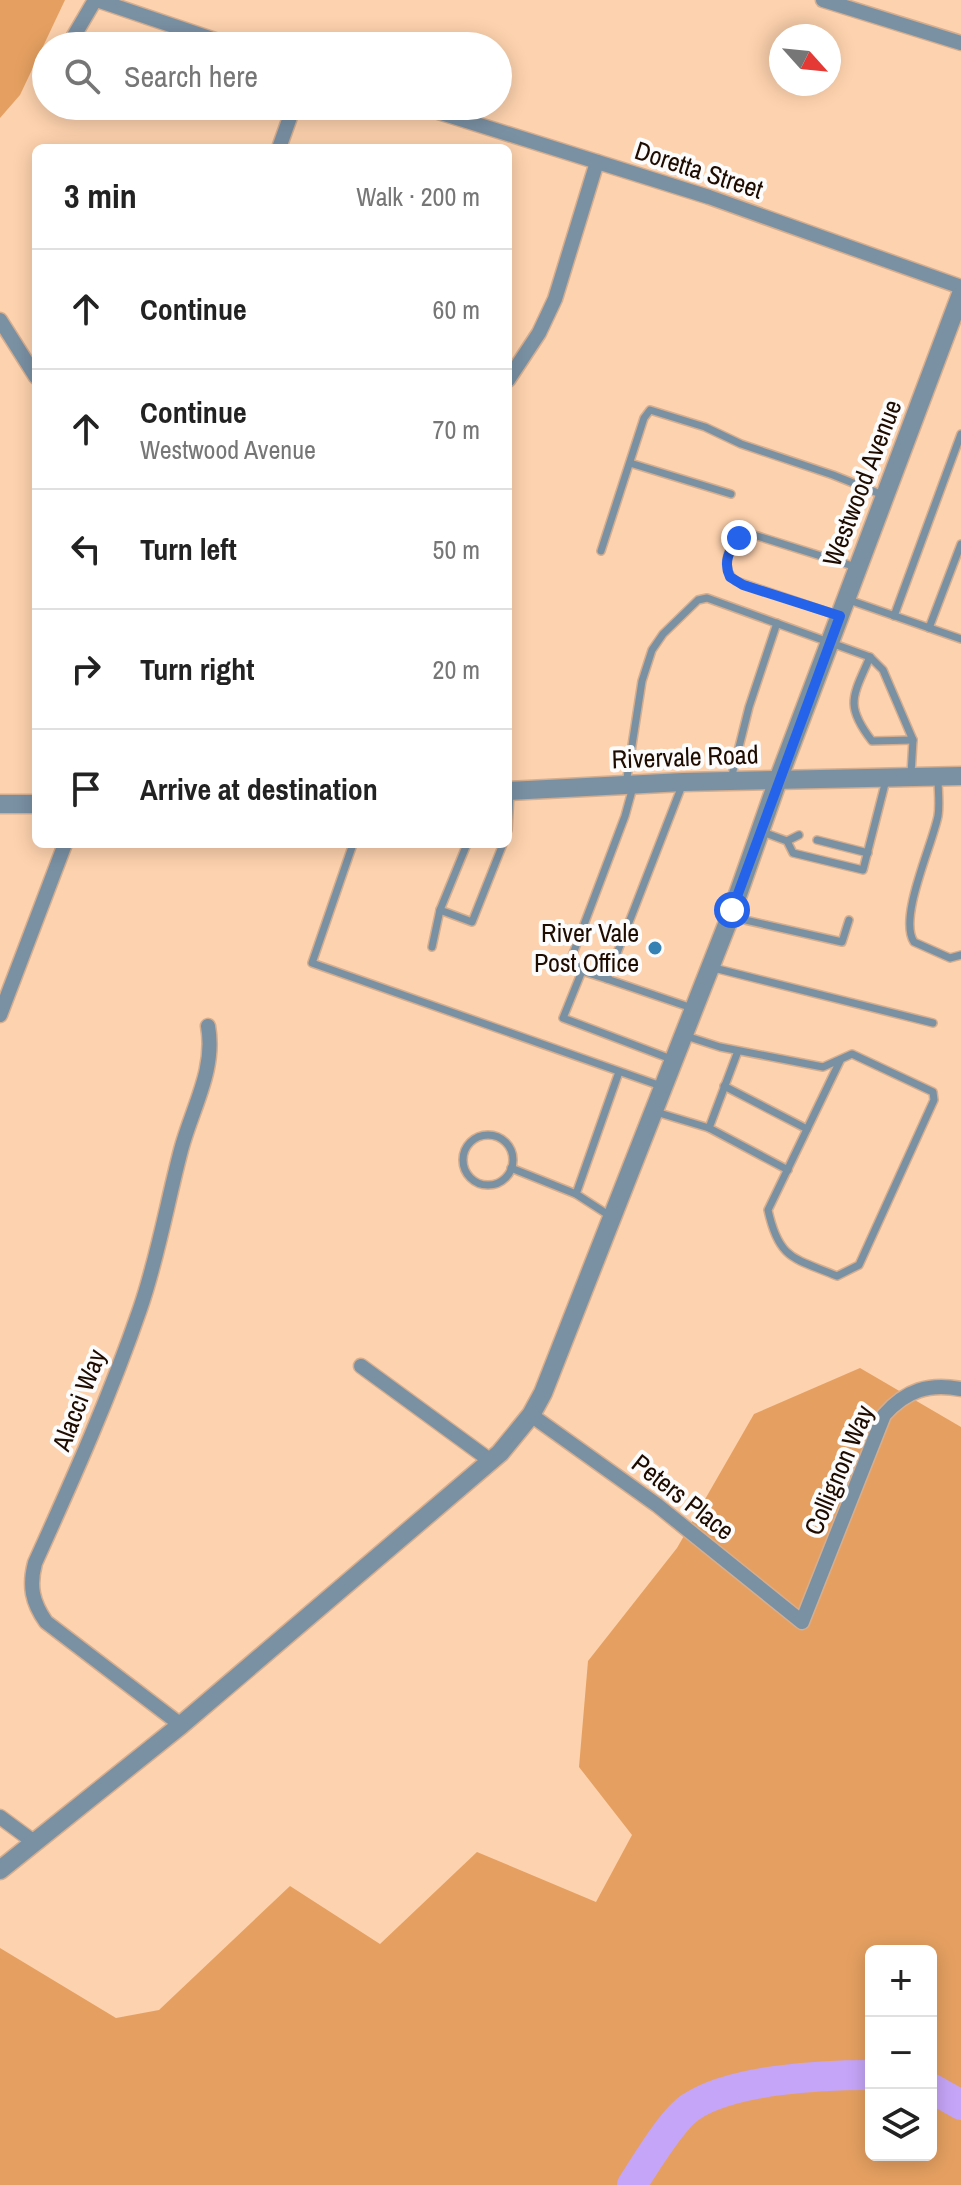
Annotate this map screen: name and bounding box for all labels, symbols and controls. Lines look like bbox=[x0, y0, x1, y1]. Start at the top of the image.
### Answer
north arrow bbox=[769, 24, 841, 96]
search box bbox=[32, 32, 512, 120]
icon: search bbox=[60, 54, 104, 98]
text: Search here bbox=[124, 56, 258, 96]
street label: Doretta Street bbox=[631, 132, 768, 207]
text: 3 min bbox=[64, 173, 137, 219]
text: Walk · 200 m bbox=[356, 179, 480, 214]
icon: ahead bbox=[64, 287, 108, 331]
text: Continue bbox=[140, 289, 247, 329]
text: 60 m bbox=[433, 292, 480, 327]
text: Continue bbox=[140, 392, 247, 432]
street label: Westwood Avenue bbox=[814, 394, 909, 571]
icon: ahead bbox=[64, 407, 108, 451]
text: 70 m bbox=[433, 412, 480, 447]
text: Westwood Avenue bbox=[140, 432, 316, 467]
route end bbox=[721, 520, 757, 556]
icon: left bbox=[64, 527, 108, 571]
text: Turn left bbox=[140, 529, 237, 569]
text: 50 m bbox=[433, 532, 480, 567]
icon: right bbox=[64, 647, 108, 691]
text: Turn right bbox=[140, 649, 254, 689]
text: 20 m bbox=[433, 652, 480, 687]
street label: Rivervale Road bbox=[611, 736, 759, 777]
icon: arrive bbox=[64, 767, 108, 811]
text: Arrive at destination bbox=[140, 769, 378, 809]
route start bbox=[714, 892, 750, 928]
place label: River Vale Post Office bbox=[534, 915, 639, 980]
marker: River Vale Post Office bbox=[646, 939, 664, 957]
street label: Alacci Way bbox=[43, 1344, 114, 1456]
street label: Collignon Way bbox=[795, 1399, 882, 1540]
street label: Peters Place bbox=[625, 1446, 742, 1548]
map controls bbox=[865, 1945, 937, 2161]
button: + bbox=[865, 1945, 937, 2017]
button: − bbox=[865, 2017, 937, 2089]
button: layers bbox=[865, 2089, 937, 2161]

